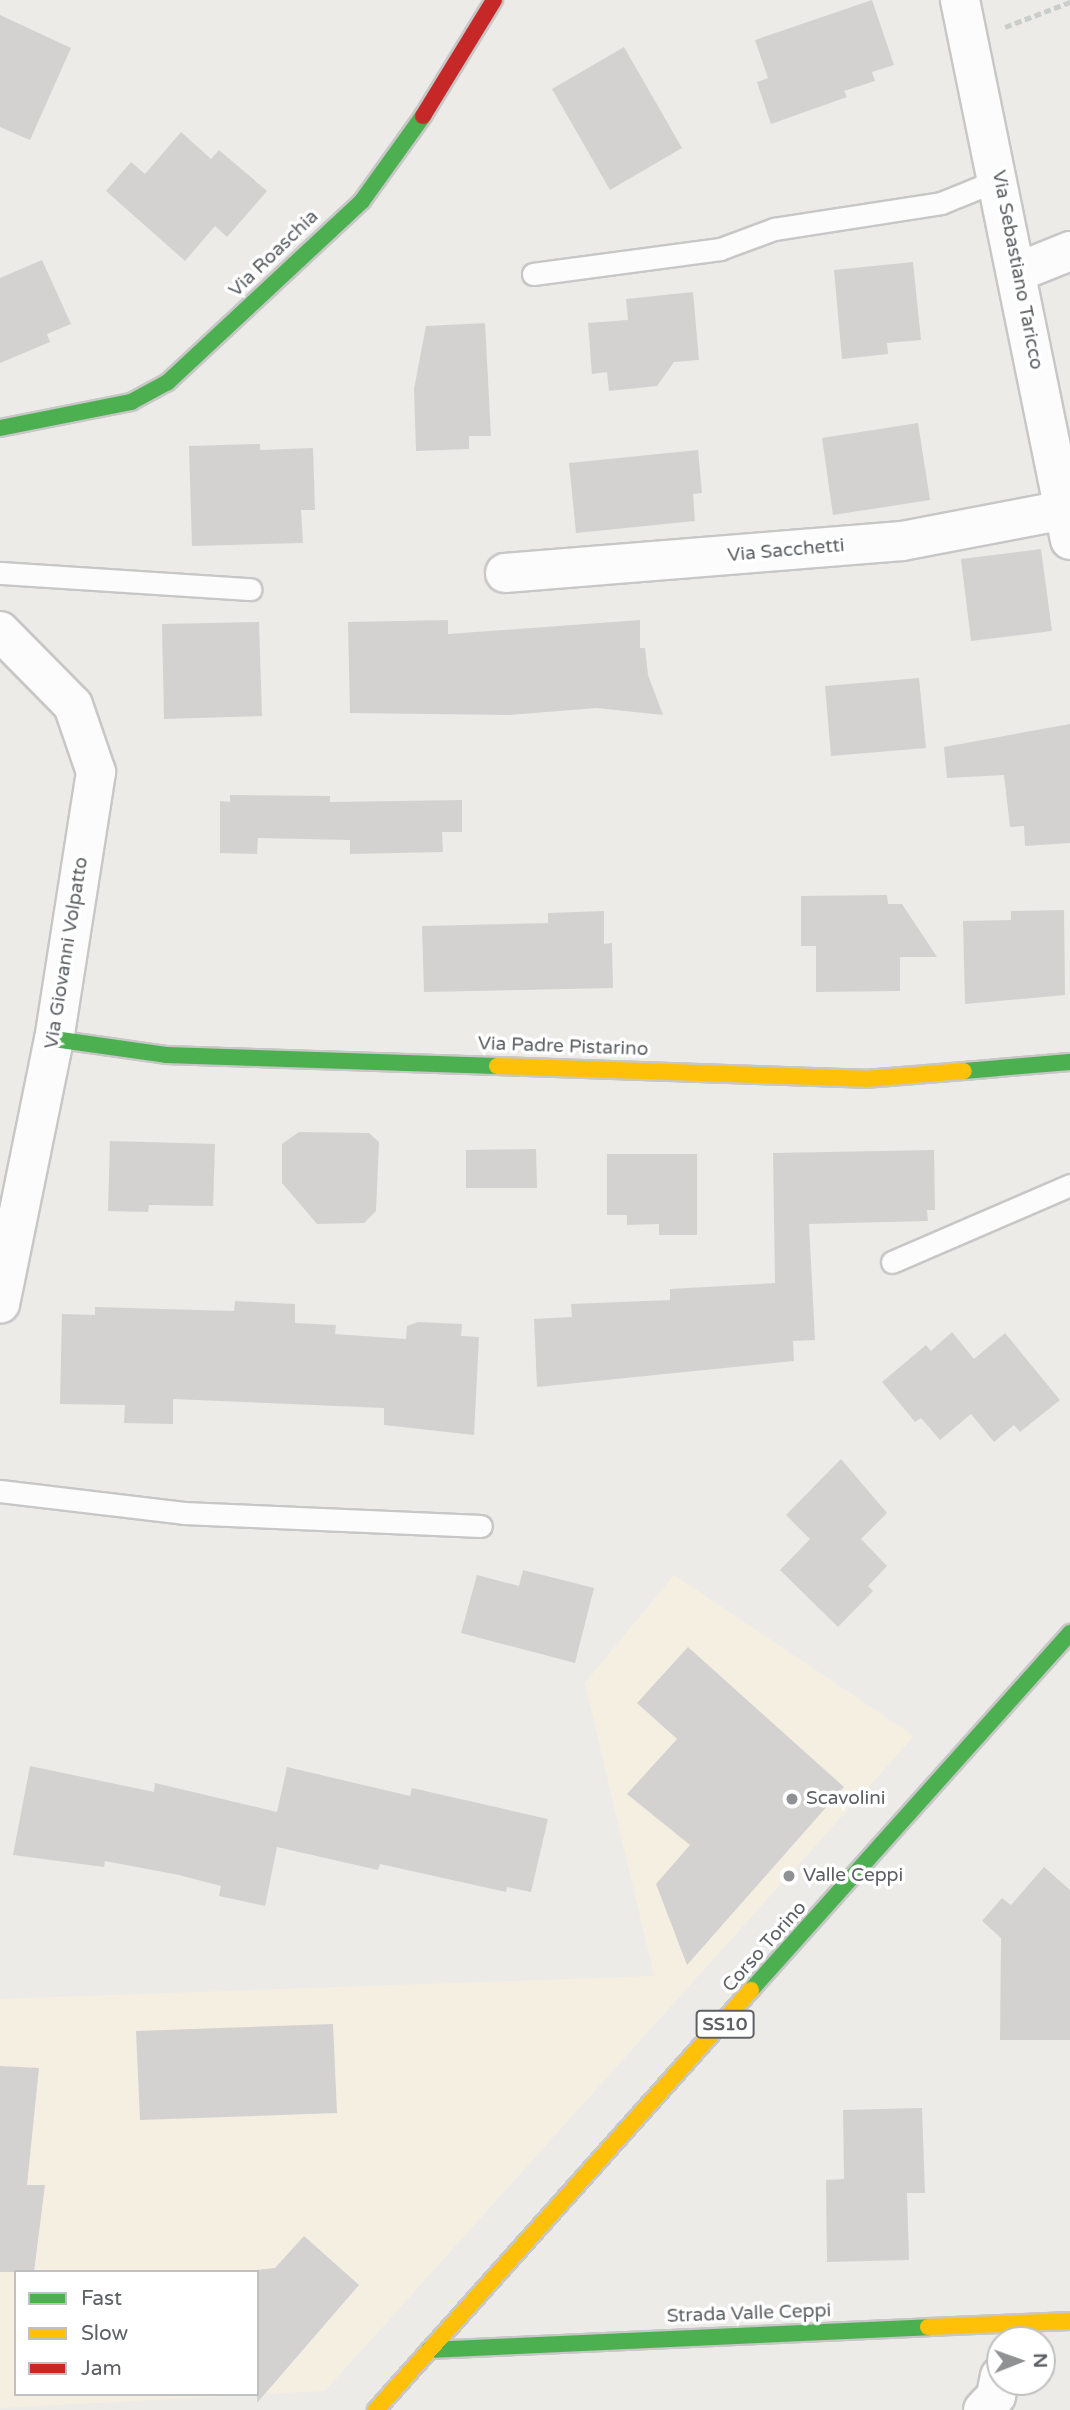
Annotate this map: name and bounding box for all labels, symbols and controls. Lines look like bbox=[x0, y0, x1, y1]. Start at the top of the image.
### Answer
street label: Via Sebastiano Taricco bbox=[986, 168, 1048, 372]
street label: Via Roaschia bbox=[225, 206, 323, 302]
street label: Via Sacchetti bbox=[726, 535, 846, 567]
street label: Via Giovanni Volpatto bbox=[41, 855, 93, 1051]
street label: Via Padre Pistarino bbox=[477, 1033, 649, 1061]
place label: Scavolini bbox=[806, 1788, 886, 1810]
marker: Scavolini bbox=[784, 1791, 800, 1807]
place label: Valle Ceppi bbox=[803, 1865, 903, 1887]
marker: Valle Ceppi bbox=[781, 1868, 797, 1884]
street label: Corso Torino bbox=[718, 1897, 812, 1997]
road number: SS10 bbox=[695, 2010, 755, 2038]
legend bbox=[14, 2270, 259, 2396]
text: Fast bbox=[81, 2286, 122, 2311]
street label: Strada Valle Ceppi bbox=[666, 2300, 832, 2328]
text: Slow bbox=[81, 2321, 128, 2346]
north arrow bbox=[986, 2326, 1056, 2396]
text: N bbox=[1029, 2353, 1051, 2368]
text: Jam bbox=[81, 2356, 122, 2381]

